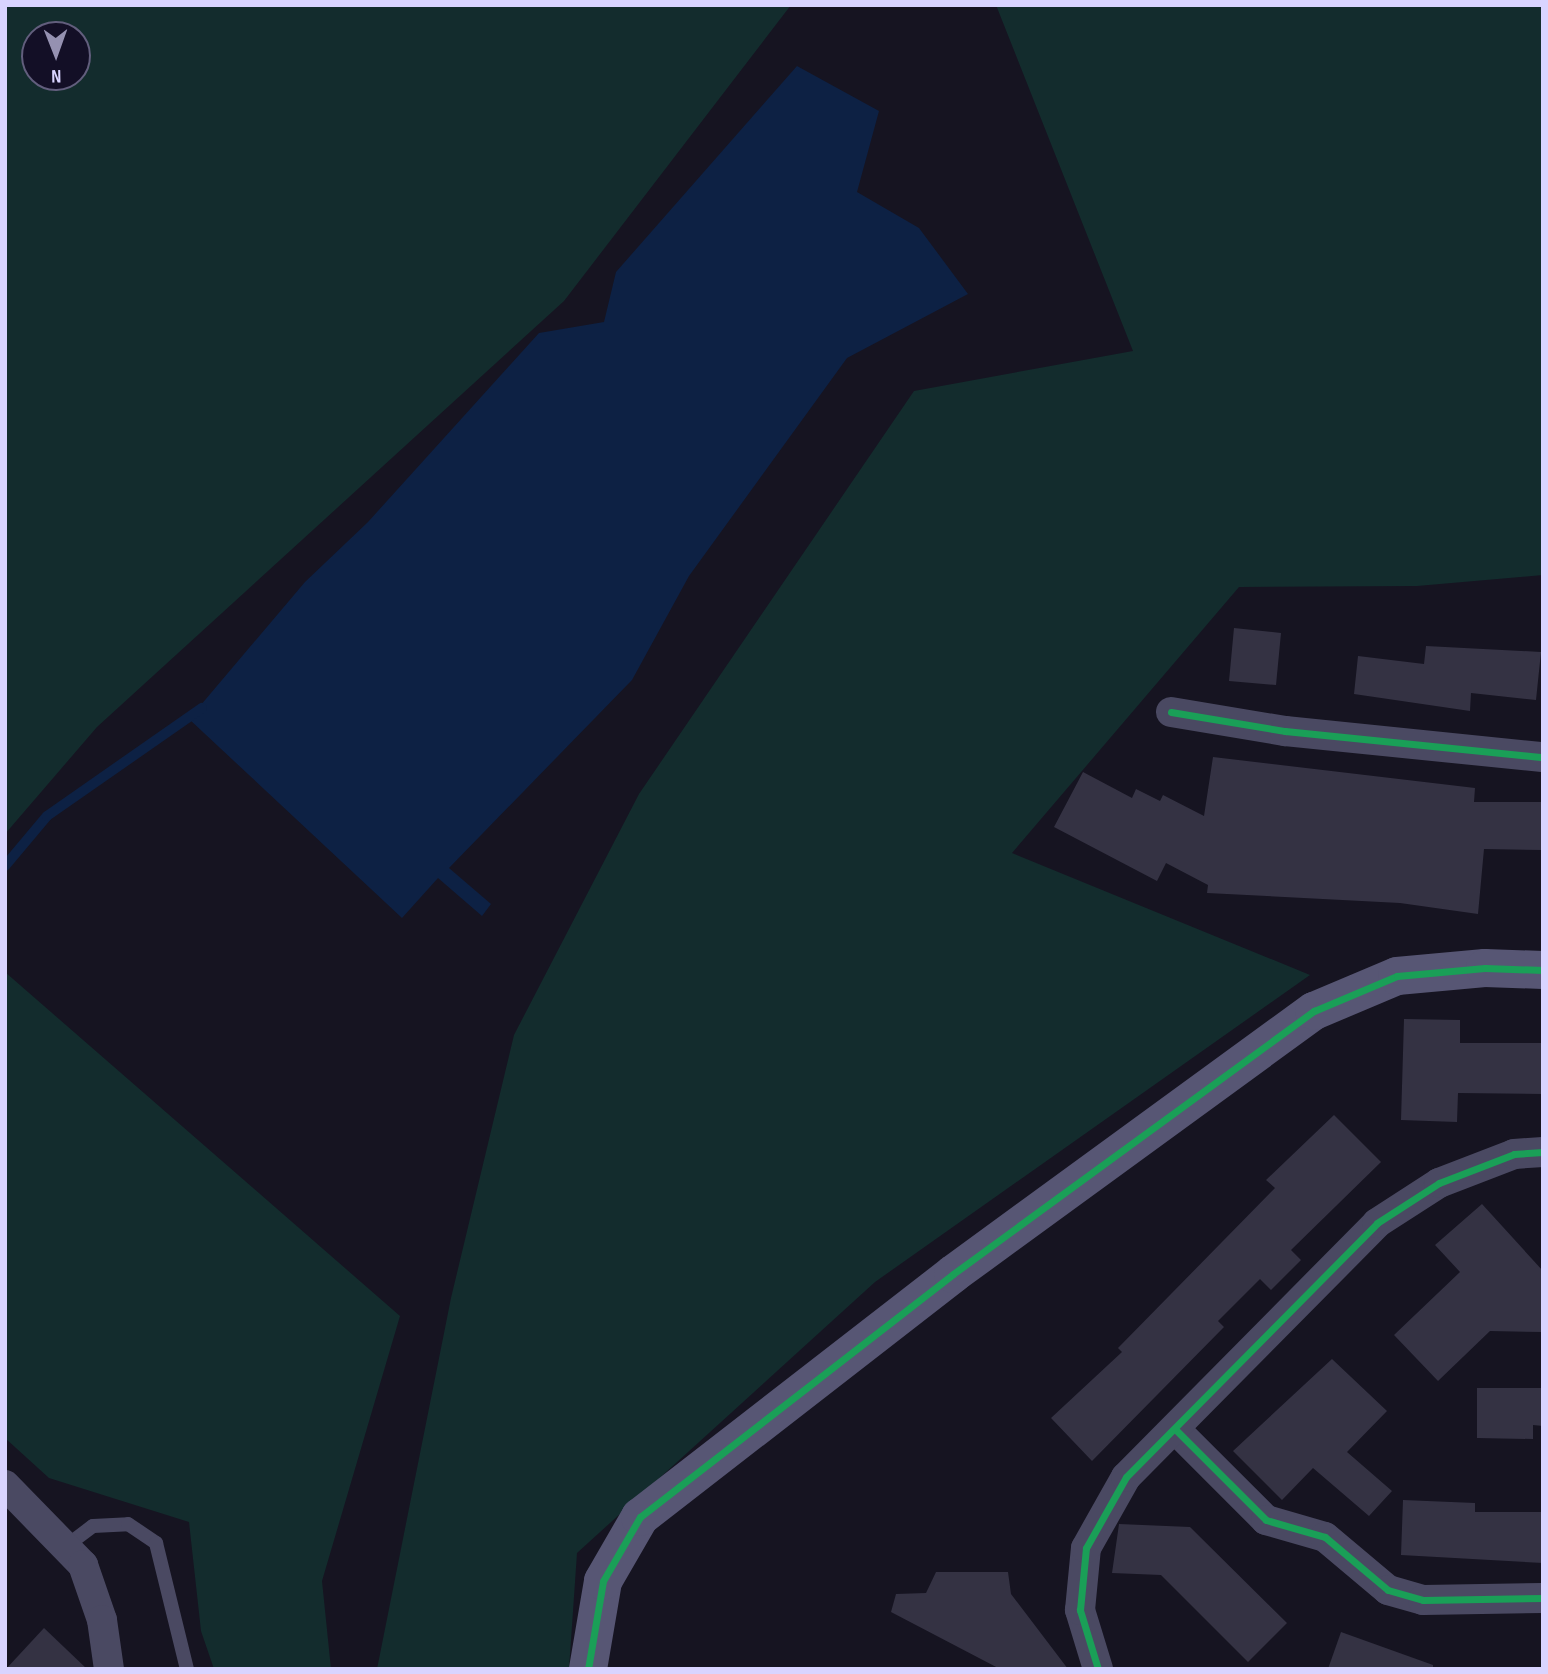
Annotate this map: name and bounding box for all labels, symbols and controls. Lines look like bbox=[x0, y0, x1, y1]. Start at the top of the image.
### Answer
north arrow bbox=[21, 21, 91, 91]
text: N bbox=[51, 64, 62, 87]

